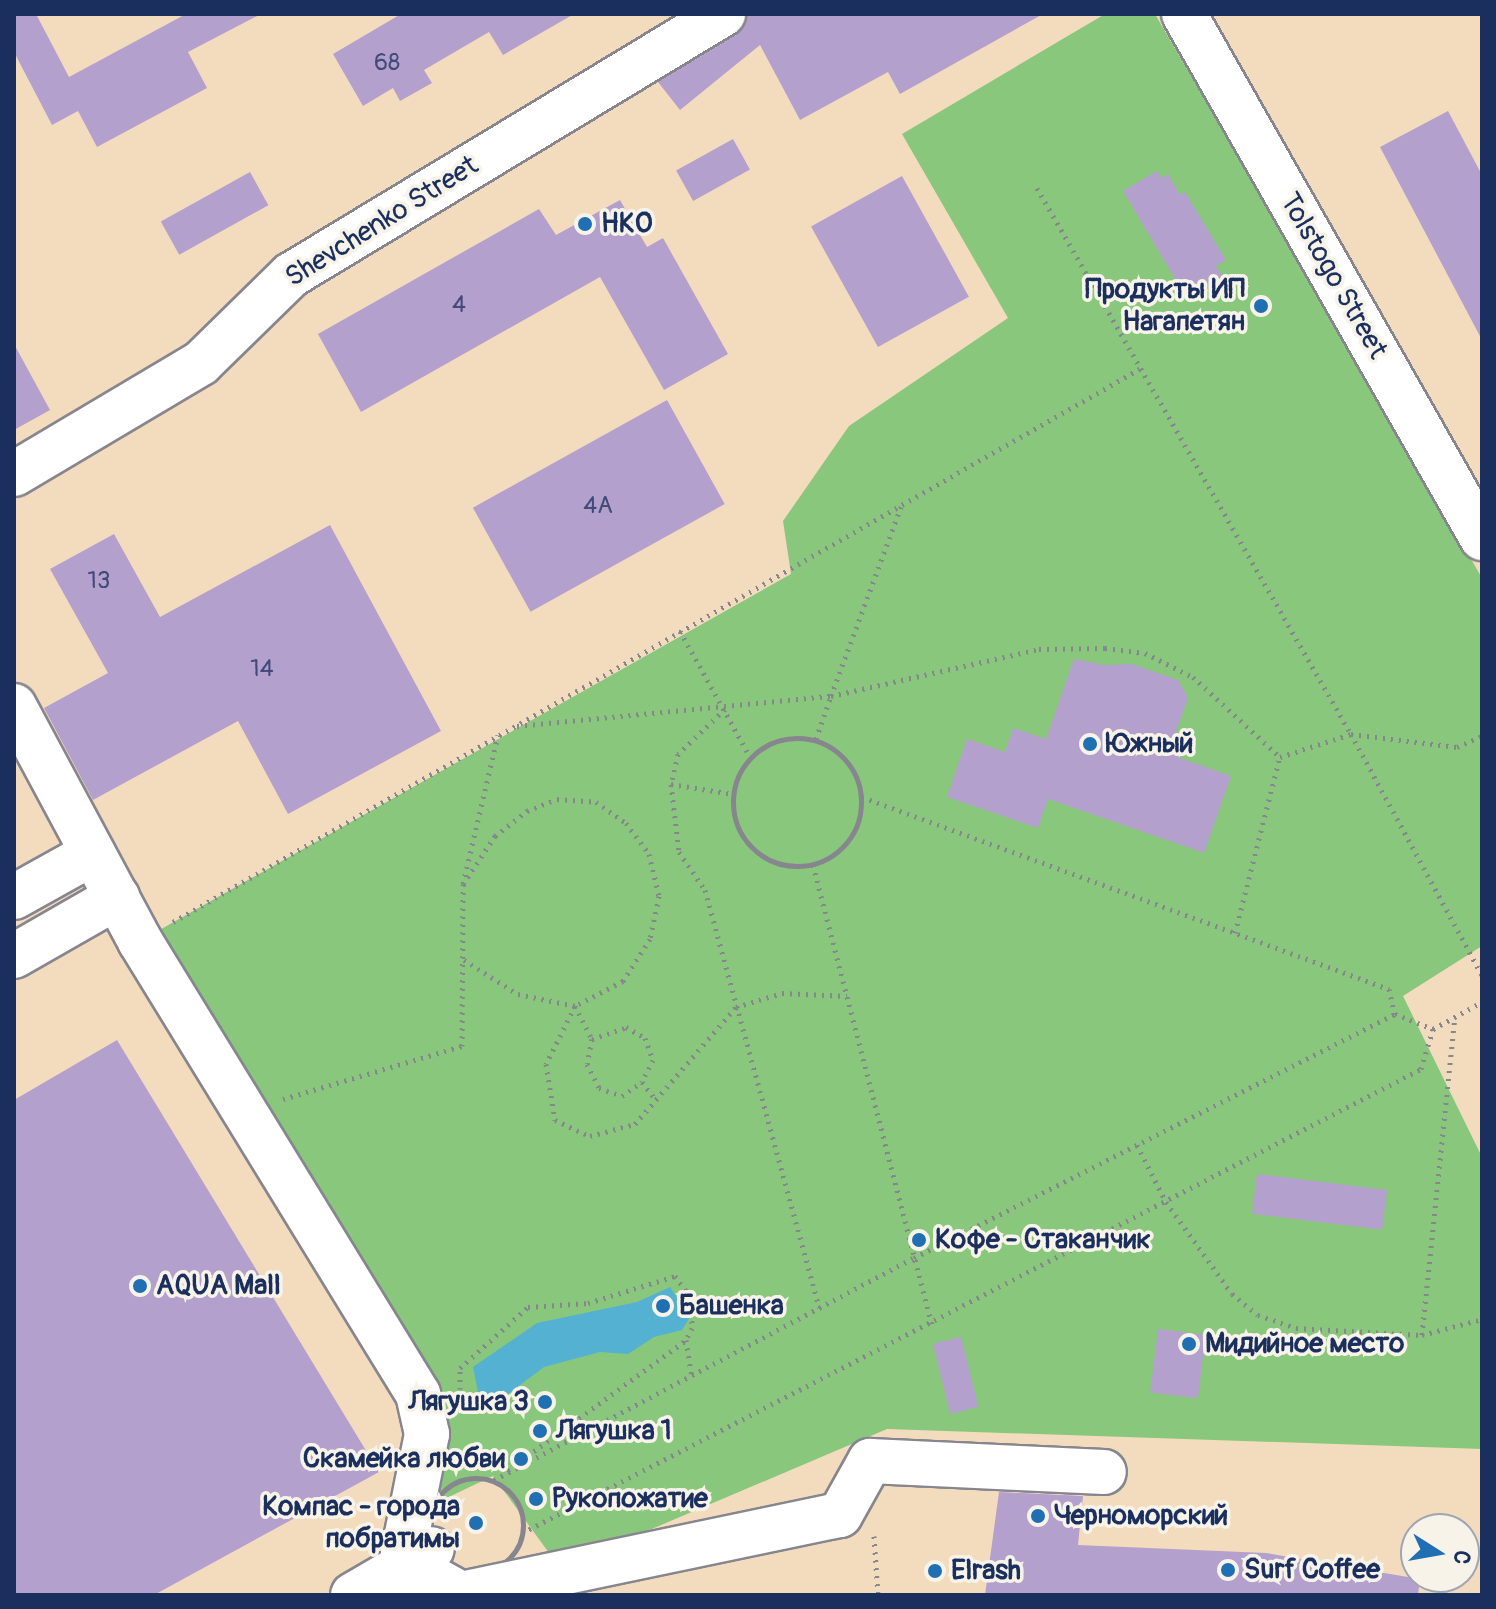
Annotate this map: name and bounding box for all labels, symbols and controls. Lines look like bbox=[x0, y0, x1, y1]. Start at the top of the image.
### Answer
house number: 68 bbox=[374, 49, 400, 77]
street label: Shevchenko Street bbox=[279, 149, 485, 295]
street label: Tolstogo Street bbox=[1272, 187, 1394, 365]
place label: НКО bbox=[601, 207, 653, 241]
marker: НКО bbox=[576, 215, 594, 233]
place label: Продукты ИП Нагапетян bbox=[1085, 273, 1245, 339]
house number: 4 bbox=[452, 291, 466, 319]
marker: Продукты ИП Нагапетян bbox=[1252, 297, 1270, 315]
house number: 4А bbox=[583, 492, 613, 520]
house number: 13 bbox=[88, 567, 110, 595]
house number: 14 bbox=[250, 655, 274, 683]
place label: Южный bbox=[1106, 727, 1193, 761]
marker: Южный bbox=[1081, 735, 1099, 753]
place label: Кофе - Стаканчик bbox=[935, 1223, 1151, 1257]
marker: Кофе - Стаканчик bbox=[910, 1231, 928, 1249]
place label: AQUA Mall bbox=[156, 1269, 281, 1303]
marker: AQUA Mall bbox=[131, 1277, 149, 1295]
place label: Башенка bbox=[679, 1289, 784, 1323]
marker: Башенка bbox=[654, 1297, 672, 1315]
place label: Мидийное место bbox=[1205, 1327, 1404, 1361]
marker: Мидийное место bbox=[1180, 1335, 1198, 1353]
place label: Лягушка 3 bbox=[409, 1385, 529, 1419]
marker: Лягушка 3 bbox=[536, 1393, 554, 1411]
place label: Лягушка 1 bbox=[556, 1414, 672, 1448]
marker: Лягушка 1 bbox=[531, 1422, 549, 1440]
place label: Скамейка любви bbox=[303, 1442, 505, 1476]
marker: Скамейка любви bbox=[512, 1450, 530, 1468]
place label: Рукопожатие bbox=[552, 1482, 708, 1516]
place label: Компас - города побратимы bbox=[262, 1490, 460, 1556]
marker: Рукопожатие bbox=[527, 1490, 545, 1508]
place label: Черноморский bbox=[1054, 1499, 1228, 1533]
marker: Черноморский bbox=[1029, 1507, 1047, 1525]
north arrow bbox=[1400, 1513, 1480, 1593]
marker: Компас - города побратимы bbox=[467, 1514, 485, 1532]
text: С bbox=[1447, 1548, 1477, 1567]
place label: Surf Coffee bbox=[1244, 1553, 1380, 1587]
place label: Elrash bbox=[951, 1554, 1021, 1588]
marker: Surf Coffee bbox=[1219, 1561, 1237, 1579]
marker: Elrash bbox=[926, 1562, 944, 1580]

